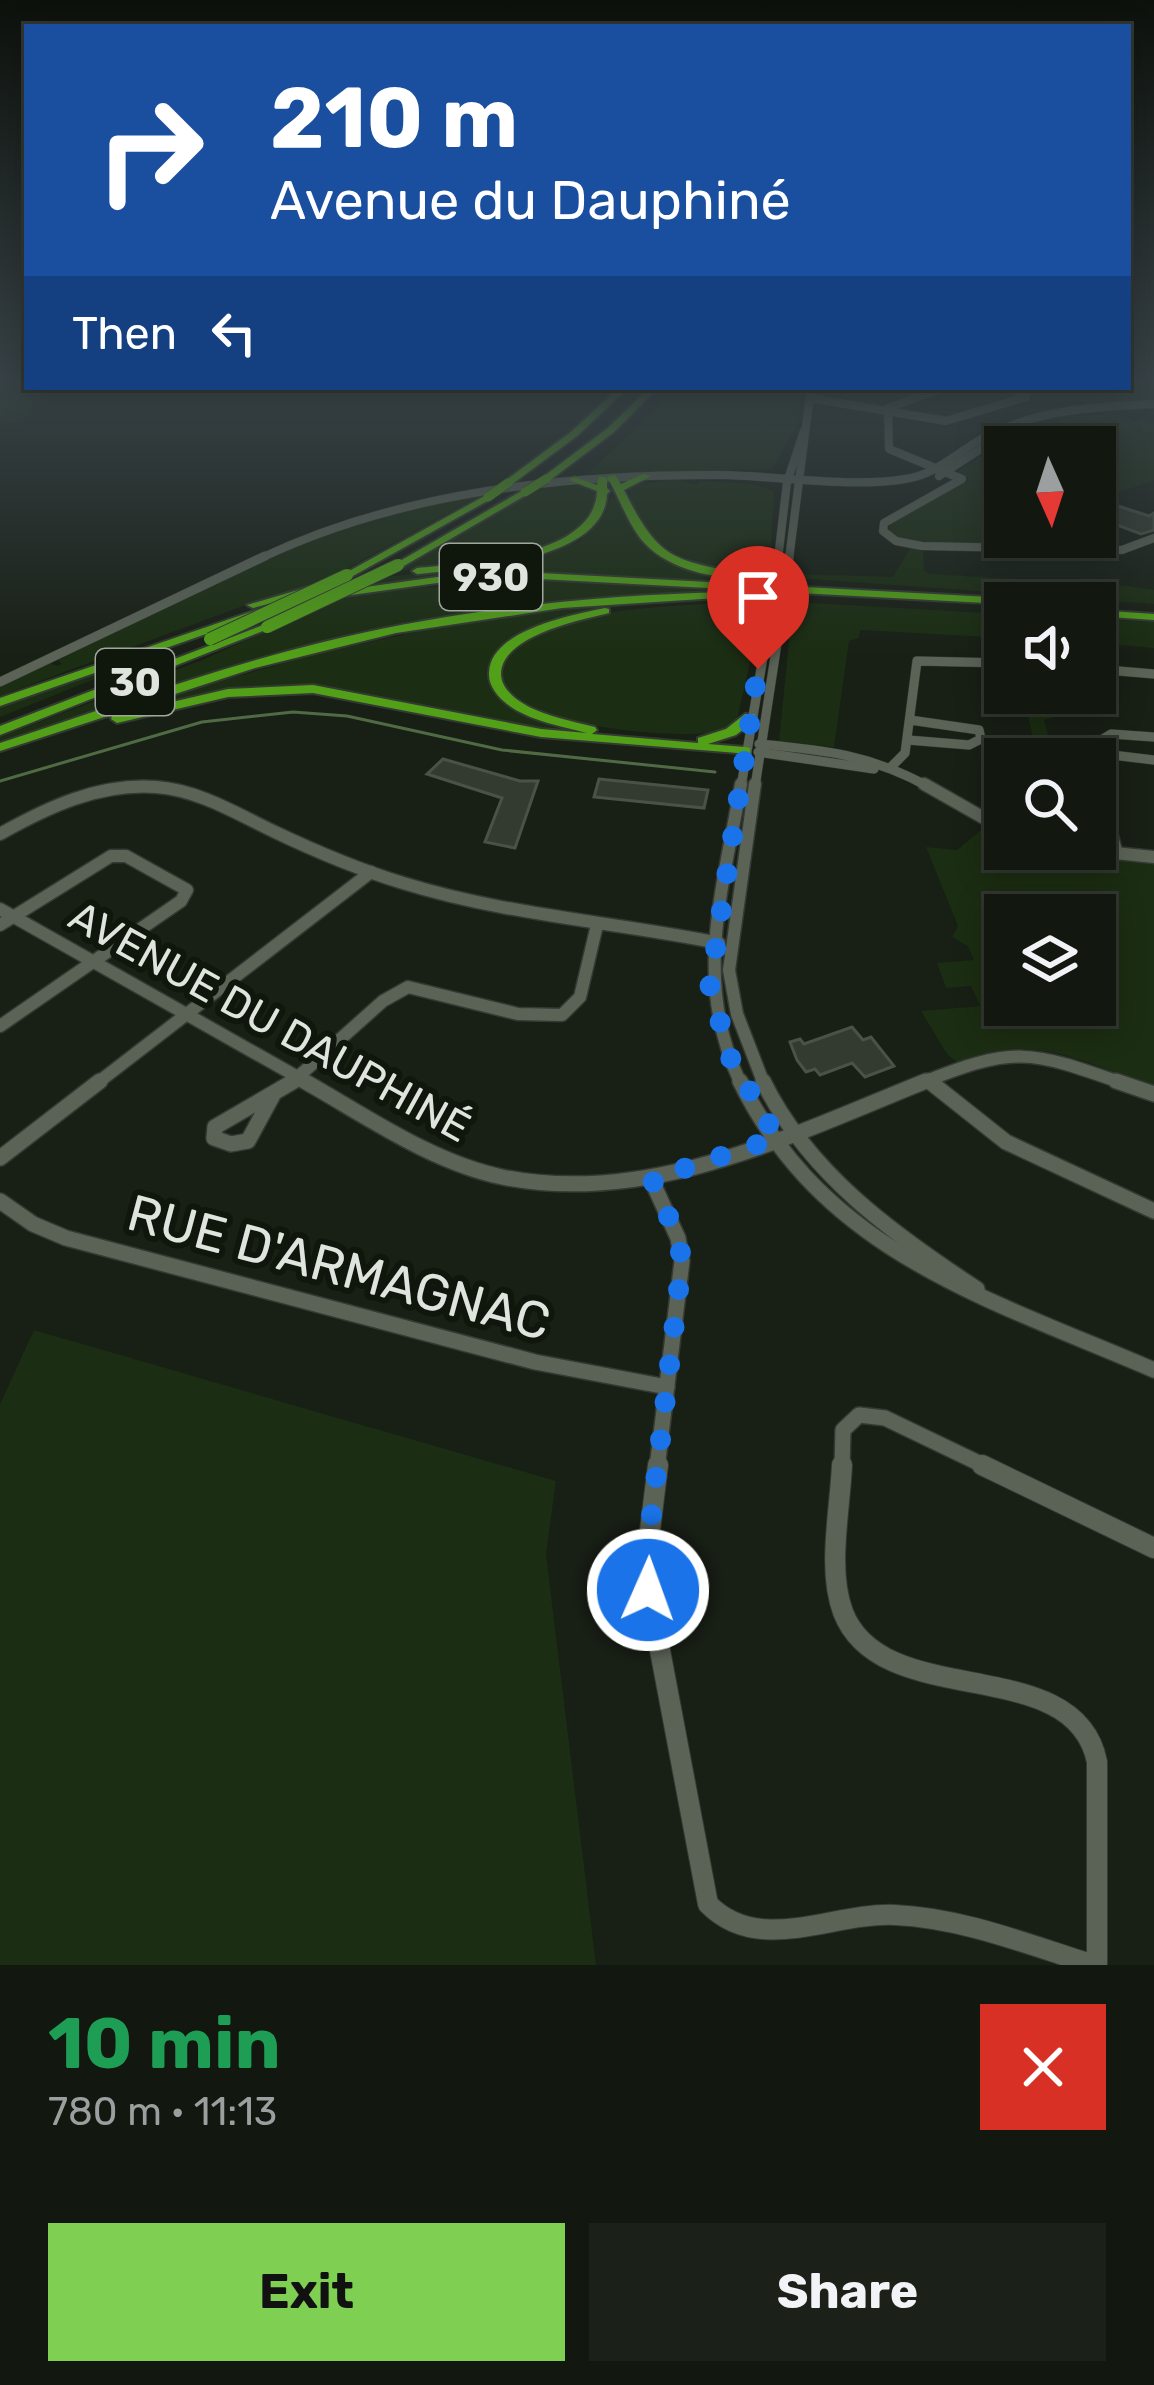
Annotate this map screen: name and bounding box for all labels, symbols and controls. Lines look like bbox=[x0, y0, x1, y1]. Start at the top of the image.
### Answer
text: 210 m bbox=[270, 68, 518, 168]
icon: right bbox=[72, 72, 228, 228]
text: Avenue du Dauphiné bbox=[270, 169, 791, 233]
icon: left bbox=[201, 300, 267, 366]
text: Then bbox=[72, 307, 177, 360]
north arrow bbox=[984, 426, 1116, 558]
map controls bbox=[984, 426, 1116, 1026]
road number: 930 bbox=[440, 544, 542, 610]
pin bbox=[707, 546, 809, 669]
icon: arrive bbox=[725, 564, 791, 630]
button: sound bbox=[984, 582, 1116, 714]
road number: 30 bbox=[96, 649, 174, 715]
button: search bbox=[984, 738, 1116, 870]
street label: AVENUE DU DAUPHINÉ bbox=[60, 891, 479, 1153]
button: layers bbox=[984, 894, 1116, 1026]
street label: RUE D'ARMAGNAC bbox=[121, 1182, 557, 1353]
position arrow bbox=[585, 1527, 711, 1653]
text: 10 min bbox=[48, 2001, 281, 2086]
button: close bbox=[980, 2004, 1106, 2130]
text: 780 m · 11:13 bbox=[48, 2089, 277, 2135]
button: Exit bbox=[48, 2223, 565, 2361]
button: Share bbox=[589, 2223, 1106, 2361]

